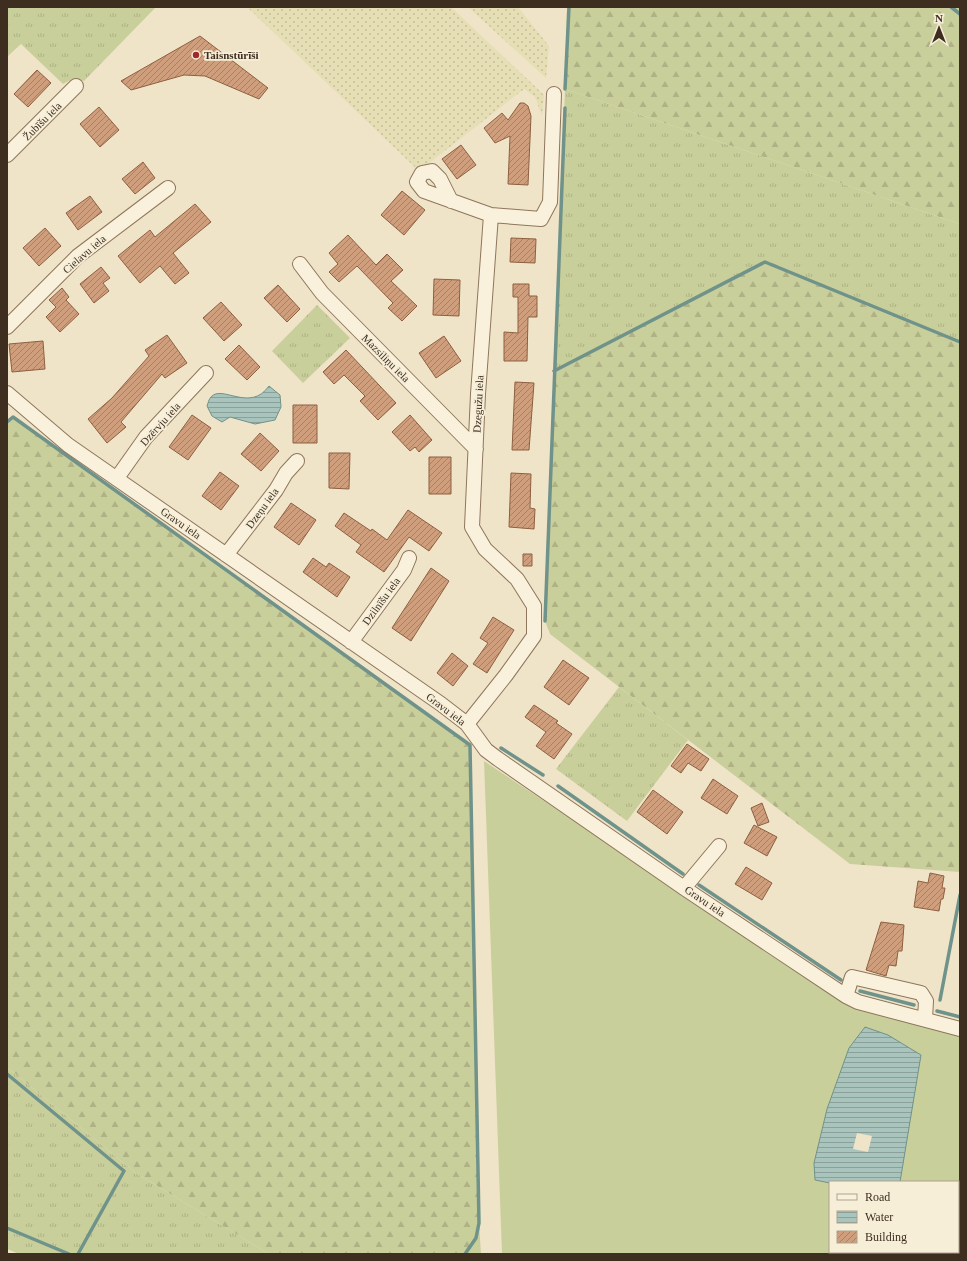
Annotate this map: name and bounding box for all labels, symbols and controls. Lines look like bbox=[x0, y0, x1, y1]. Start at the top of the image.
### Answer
north arrow bbox=[919, 8, 959, 48]
text: N bbox=[935, 12, 943, 24]
place label: Taisnstūrīši bbox=[204, 49, 259, 61]
marker: Taisnstūrīši bbox=[191, 50, 201, 60]
street label: Žubīšu iela bbox=[20, 99, 64, 143]
street label: Cielavu iela bbox=[60, 232, 108, 276]
street label: Mazsiliņu iela bbox=[359, 332, 412, 385]
street label: Dzegužu iela bbox=[470, 375, 486, 433]
street label: Dzērvju iela bbox=[137, 400, 183, 448]
street label: Dzeņu iela bbox=[243, 485, 282, 531]
street label: Gravu iela bbox=[159, 505, 203, 541]
street label: Dzilnīšu iela bbox=[360, 575, 402, 627]
street label: Gravu iela bbox=[424, 690, 468, 728]
street label: Gravu iela bbox=[683, 883, 728, 919]
legend bbox=[829, 1181, 959, 1253]
text: Road bbox=[865, 1190, 890, 1204]
text: Water bbox=[865, 1210, 893, 1224]
text: Building bbox=[865, 1230, 907, 1244]

